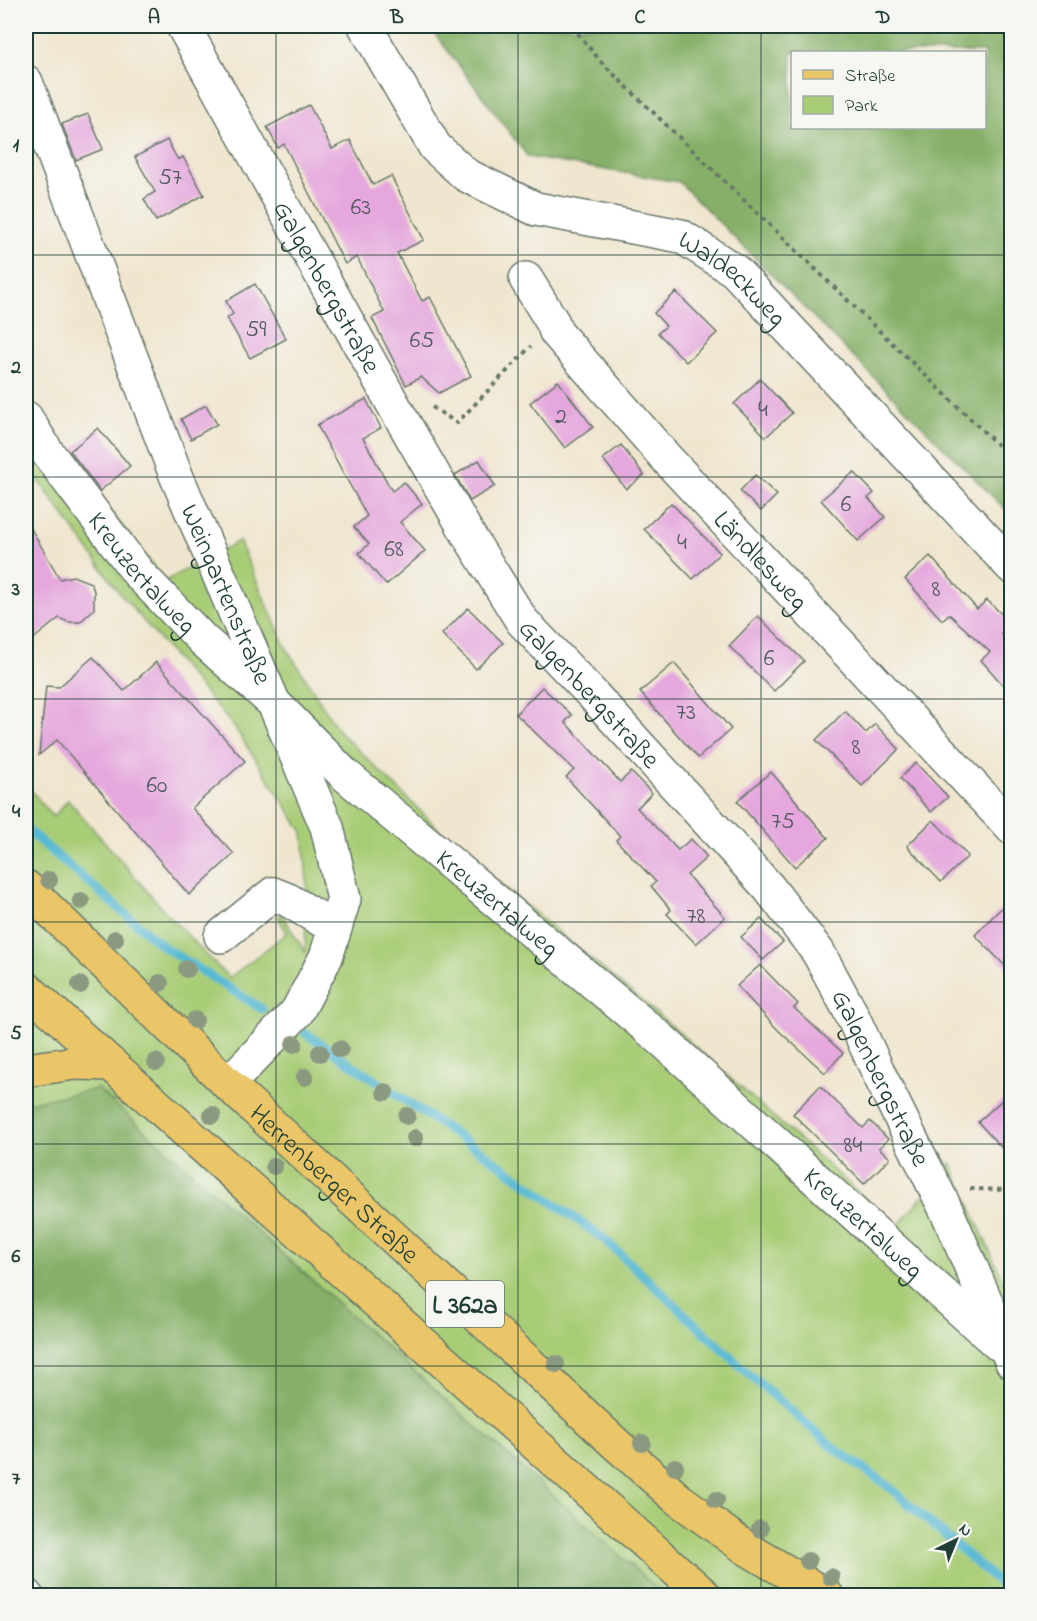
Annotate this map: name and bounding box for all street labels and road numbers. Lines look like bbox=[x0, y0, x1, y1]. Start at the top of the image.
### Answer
street label: Galgenbergstraße bbox=[262, 194, 390, 382]
street label: Waldeckweg bbox=[669, 222, 795, 337]
street label: Weingartenstraße bbox=[169, 499, 281, 692]
street label: Ländlesweg bbox=[703, 503, 816, 620]
street label: Kreuzertalweg bbox=[77, 504, 205, 644]
street label: Galgenbergstraße bbox=[508, 611, 669, 779]
street label: Kreuzertalweg bbox=[426, 841, 567, 968]
street label: Galgenbergstraße bbox=[820, 983, 939, 1175]
street label: Herrenberger Straße bbox=[239, 1096, 428, 1275]
street label: Kreuzertalweg bbox=[793, 1159, 931, 1289]
road number: L 362a bbox=[426, 1281, 504, 1327]

